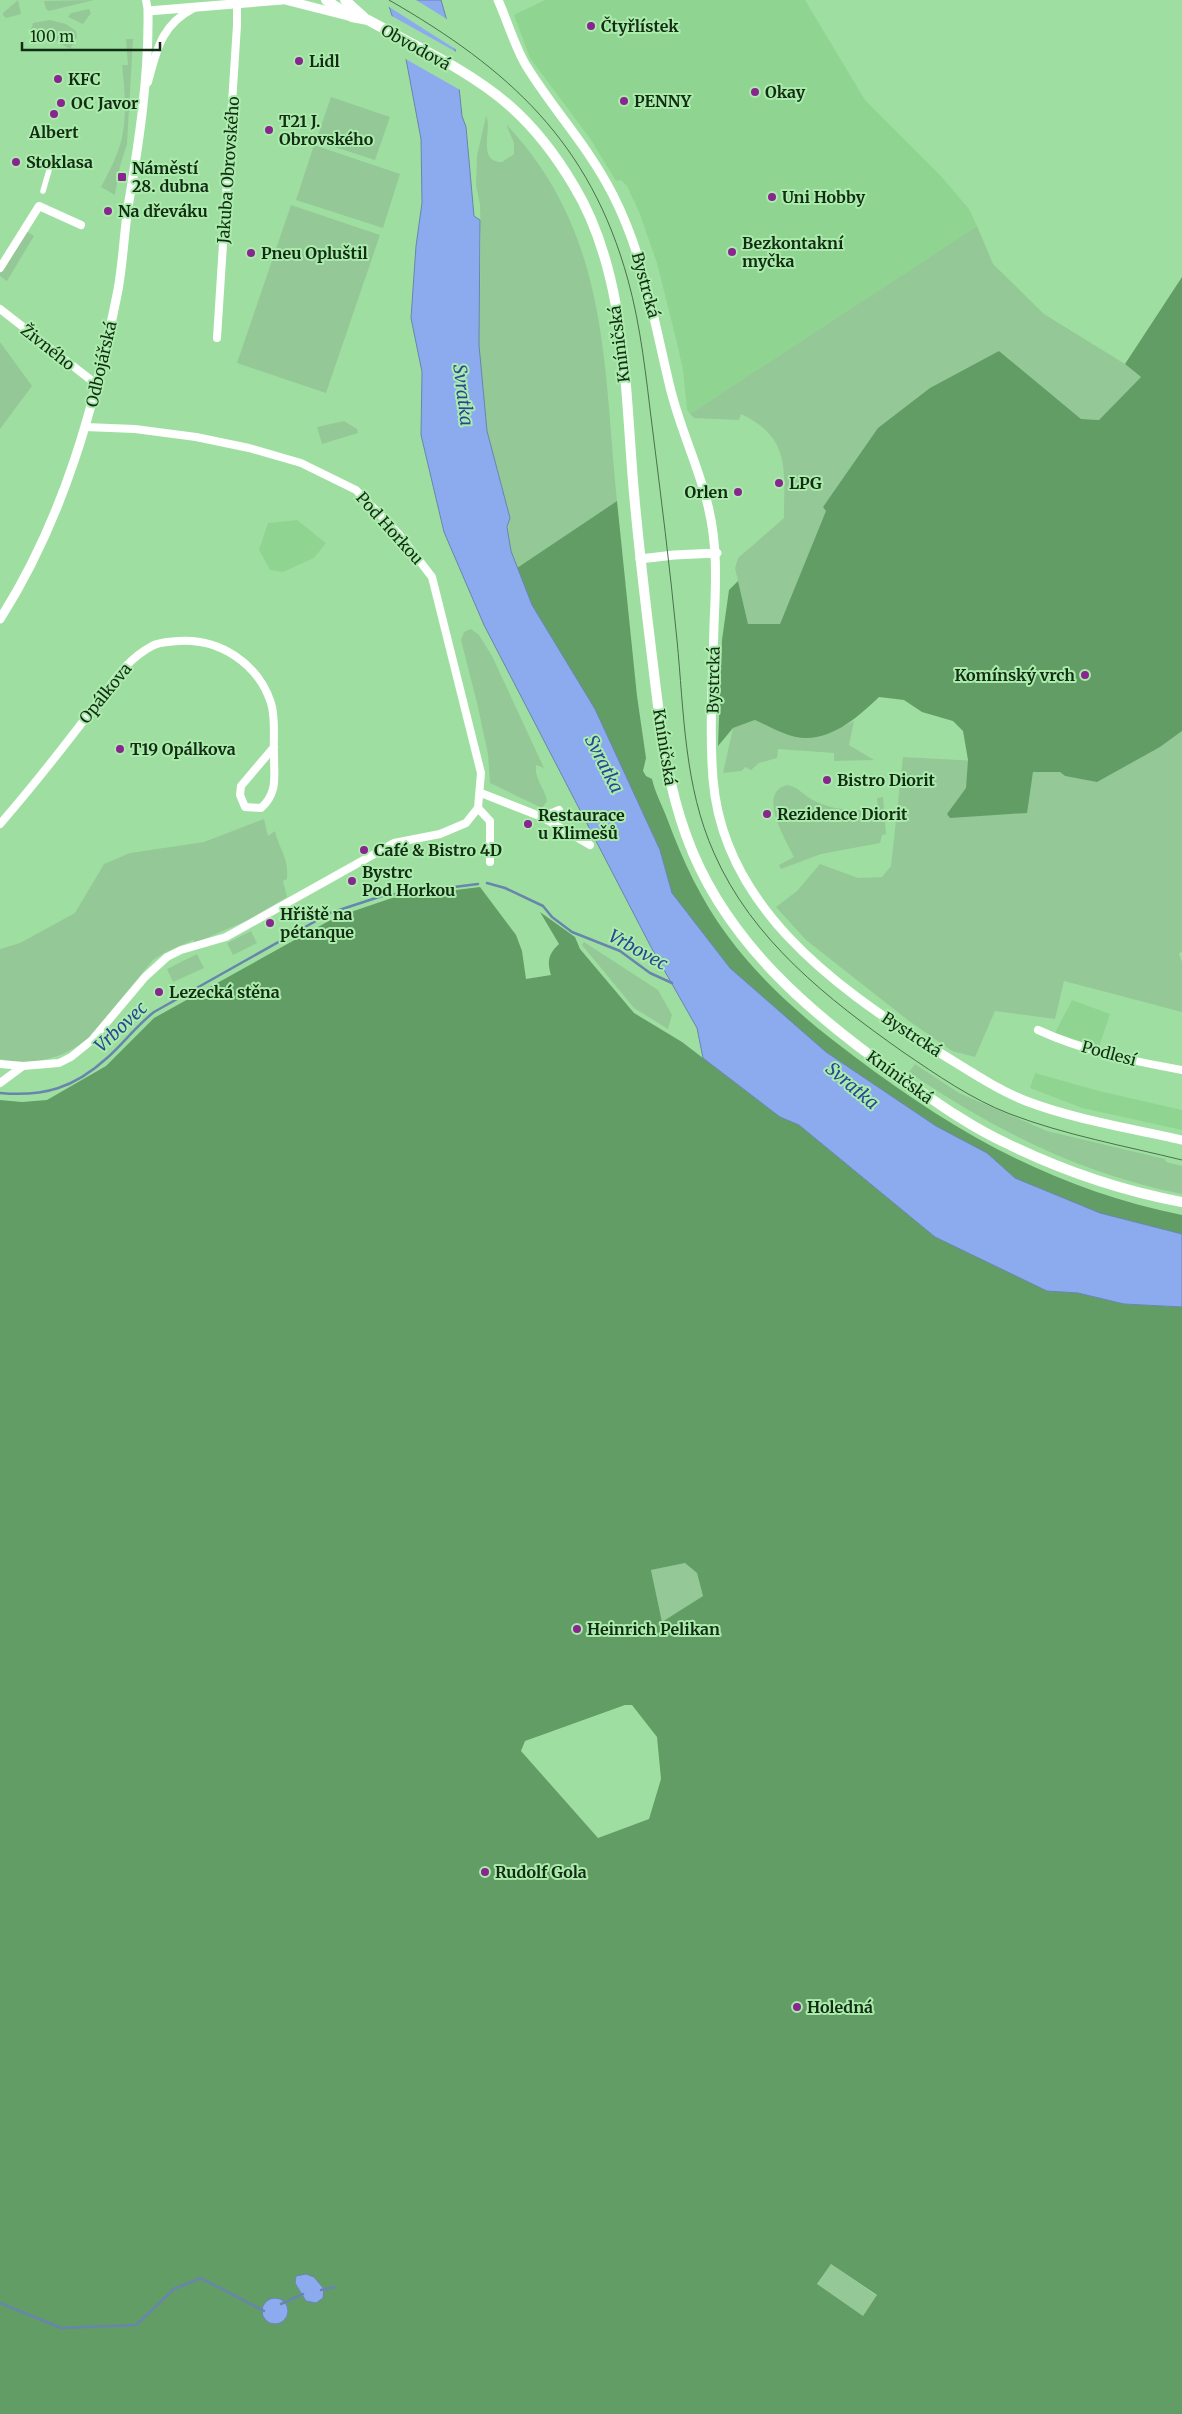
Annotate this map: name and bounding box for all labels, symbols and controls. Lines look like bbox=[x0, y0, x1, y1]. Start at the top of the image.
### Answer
place label: Čtyřlístek bbox=[601, 16, 679, 36]
scale bar bbox=[22, 20, 160, 52]
street label: Obvodová bbox=[378, 20, 455, 74]
marker: Čtyřlístek bbox=[585, 20, 597, 32]
text: 100 m bbox=[30, 27, 74, 46]
place label: Lidl bbox=[309, 51, 340, 71]
marker: Lidl bbox=[293, 55, 305, 67]
place label: KFC bbox=[68, 69, 101, 89]
marker: KFC bbox=[52, 73, 64, 85]
place label: Okay bbox=[765, 82, 806, 102]
marker: Okay bbox=[749, 86, 761, 98]
place label: PENNY bbox=[634, 91, 692, 111]
place label: OC Javor bbox=[71, 93, 139, 113]
marker: PENNY bbox=[618, 95, 630, 107]
street label: Jakuba Obrovského bbox=[213, 96, 243, 245]
marker: OC Javor bbox=[55, 97, 67, 109]
marker: Albert bbox=[48, 108, 60, 120]
place label: T21 J. Obrovského bbox=[279, 111, 374, 149]
place label: Albert bbox=[28, 122, 79, 142]
marker: T21 J. Obrovského bbox=[263, 124, 275, 136]
place label: Stoklasa bbox=[26, 152, 93, 172]
marker: Stoklasa bbox=[10, 156, 22, 168]
place label: Náměstí 28. dubna bbox=[132, 158, 209, 196]
marker: Náměstí 28. dubna bbox=[116, 171, 128, 183]
place label: Uni Hobby bbox=[782, 187, 866, 207]
marker: Uni Hobby bbox=[766, 191, 778, 203]
place label: Na dřeváku bbox=[118, 201, 208, 221]
marker: Na dřeváku bbox=[102, 205, 114, 217]
place label: Bezkontakní myčka bbox=[742, 233, 844, 271]
place label: Pneu Opluštil bbox=[261, 243, 368, 263]
marker: Bezkontakní myčka bbox=[726, 246, 738, 258]
marker: Pneu Opluštil bbox=[245, 247, 257, 259]
street label: Bystrcká bbox=[628, 250, 664, 321]
street label: Kníničská bbox=[604, 304, 634, 384]
street label: Odbojářská bbox=[81, 319, 121, 409]
street label: Živného bbox=[17, 320, 79, 374]
water label: Svratka bbox=[448, 363, 479, 427]
place label: LPG bbox=[789, 473, 822, 493]
marker: LPG bbox=[773, 477, 785, 489]
place label: Orlen bbox=[685, 482, 728, 502]
marker: Orlen bbox=[732, 486, 744, 498]
street label: Pod Horkou bbox=[352, 488, 428, 568]
street label: Bystrcká bbox=[702, 646, 724, 714]
street label: Opálkova bbox=[75, 658, 136, 727]
place label: Komínský vrch bbox=[954, 665, 1075, 685]
marker: Komínský vrch bbox=[1079, 669, 1091, 681]
street label: Kníničská bbox=[649, 707, 681, 787]
water label: Svratka bbox=[580, 731, 629, 797]
place label: T19 Opálkova bbox=[130, 739, 236, 759]
marker: T19 Opálkova bbox=[114, 743, 126, 755]
place label: Bistro Diorit bbox=[837, 770, 936, 790]
marker: Bistro Diorit bbox=[821, 774, 833, 786]
place label: Rezidence Diorit bbox=[777, 804, 908, 824]
place label: Restaurace u Klimešů bbox=[538, 805, 625, 843]
marker: Rezidence Diorit bbox=[761, 808, 773, 820]
marker: Restaurace u Klimešů bbox=[522, 818, 534, 830]
place label: Café & Bistro 4D bbox=[374, 840, 502, 860]
marker: Café & Bistro 4D bbox=[358, 844, 370, 856]
place label: Bystrc Pod Horkou bbox=[362, 862, 455, 900]
marker: Bystrc Pod Horkou bbox=[346, 875, 358, 887]
place label: Hřiště na pétanque bbox=[280, 904, 354, 942]
marker: Hřiště na pétanque bbox=[264, 917, 276, 929]
water label: Vrbovec bbox=[605, 924, 672, 975]
place label: Lezecká stěna bbox=[169, 982, 280, 1002]
marker: Lezecká stěna bbox=[153, 986, 165, 998]
water label: Vrbovec bbox=[89, 996, 152, 1057]
street label: Bystrcká bbox=[878, 1007, 946, 1061]
street label: Podlesí bbox=[1079, 1036, 1139, 1070]
street label: Kníničská bbox=[863, 1046, 937, 1108]
water label: Svratka bbox=[821, 1057, 883, 1114]
place label: Heinrich Pelikan bbox=[587, 1619, 720, 1639]
marker: Heinrich Pelikan bbox=[571, 1623, 583, 1635]
place label: Rudolf Gola bbox=[495, 1862, 587, 1882]
marker: Rudolf Gola bbox=[479, 1866, 491, 1878]
place label: Holedná bbox=[807, 1997, 873, 2017]
marker: Holedná bbox=[791, 2001, 803, 2013]

